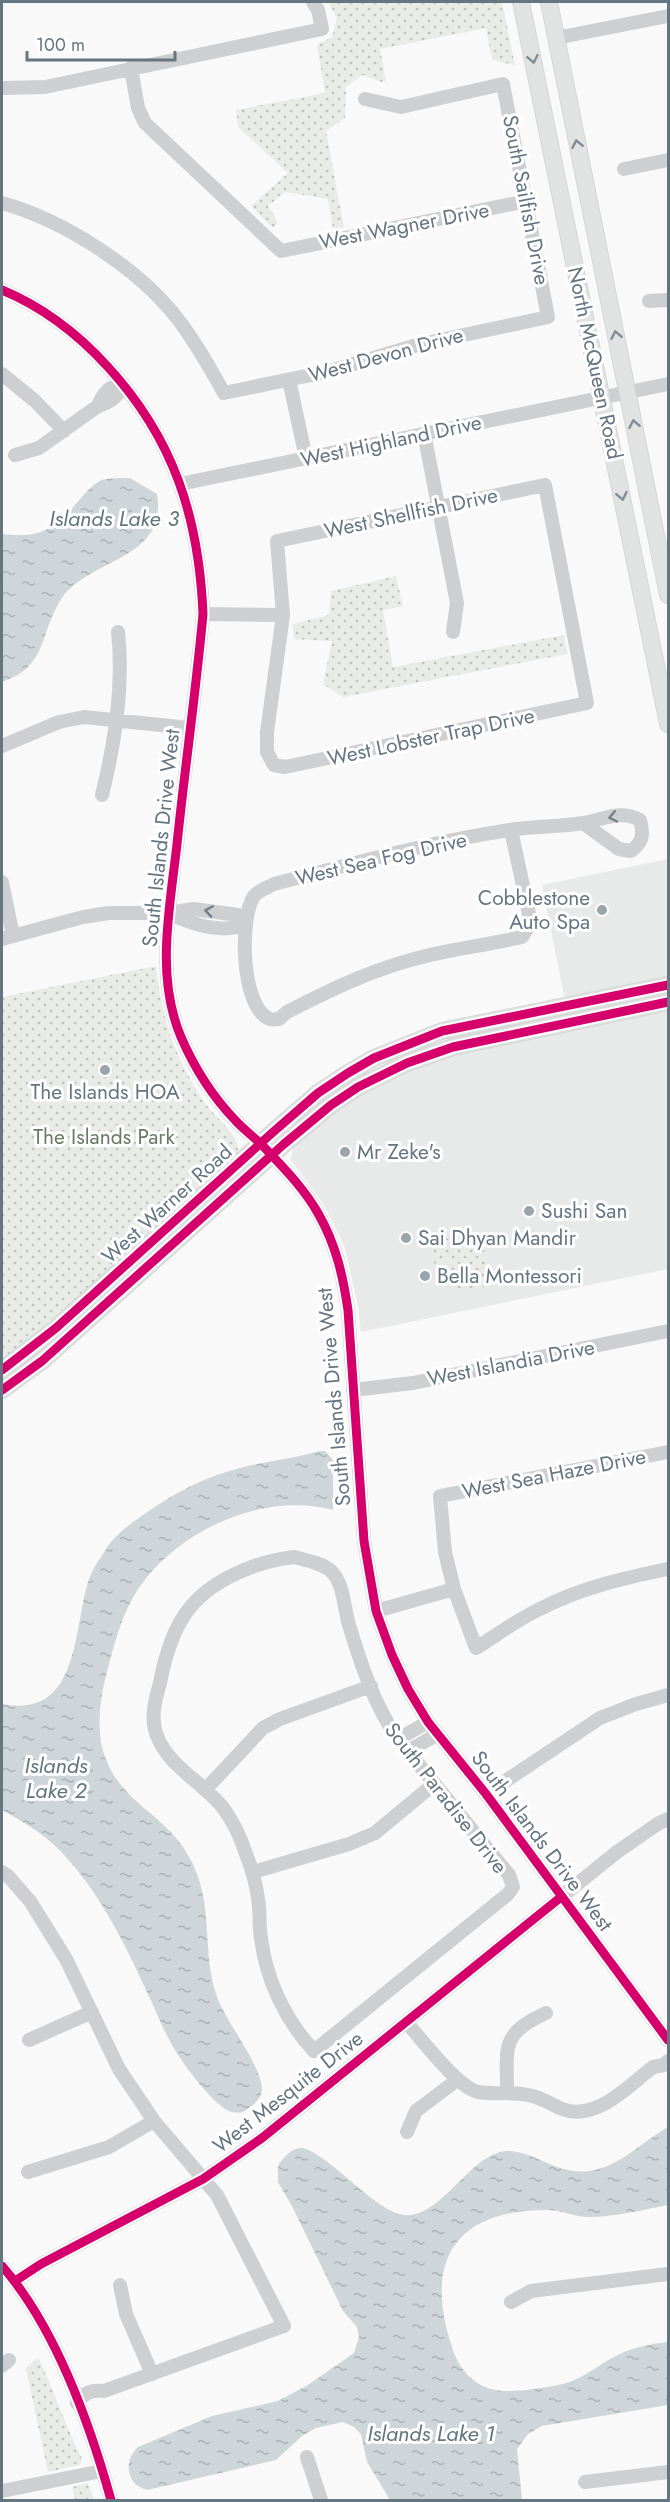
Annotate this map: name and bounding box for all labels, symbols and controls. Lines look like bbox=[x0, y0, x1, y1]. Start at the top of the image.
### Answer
scale bar bbox=[27, 24, 176, 62]
text: 100 m bbox=[36, 32, 85, 58]
one-way arrow bbox=[526, 54, 539, 64]
street label: South Sailfish Drive bbox=[495, 113, 557, 288]
one-way arrow bbox=[571, 139, 584, 149]
street label: West Wagner Drive bbox=[316, 195, 492, 257]
street label: North McQueen Road bbox=[560, 264, 630, 462]
street label: West Devon Drive bbox=[305, 320, 467, 390]
one-way arrow bbox=[610, 330, 623, 340]
street label: West Highland Drive bbox=[298, 407, 484, 475]
one-way arrow bbox=[628, 419, 641, 429]
street label: West Shellfish Drive bbox=[321, 480, 501, 546]
one-way arrow bbox=[615, 491, 628, 501]
water label: Islands Lake 3 bbox=[49, 502, 179, 534]
street label: West Lobster Trap Drive bbox=[325, 700, 537, 774]
street label: South Islands Drive West bbox=[135, 727, 187, 949]
one-way arrow bbox=[608, 809, 618, 822]
street label: West Sea Fog Drive bbox=[292, 825, 470, 893]
place label: Cobblestone Auto Spa bbox=[478, 883, 590, 937]
marker: Cobblestone Auto Spa bbox=[595, 903, 609, 917]
one-way arrow bbox=[204, 906, 214, 918]
marker: The Islands HOA bbox=[98, 1063, 112, 1077]
place label: The Islands HOA bbox=[30, 1077, 180, 1107]
park label: The Islands Park bbox=[33, 1122, 176, 1152]
street label: West Warner Road bbox=[95, 1137, 239, 1271]
place label: Mr Zeke's bbox=[357, 1137, 441, 1167]
marker: Mr Zeke's bbox=[338, 1145, 352, 1159]
place label: Sushi San bbox=[541, 1196, 627, 1226]
marker: Sushi San bbox=[522, 1204, 536, 1218]
place label: Sai Dhyan Mandir bbox=[418, 1223, 577, 1253]
marker: Sai Dhyan Mandir bbox=[399, 1231, 413, 1245]
place label: Bella Montessori bbox=[437, 1261, 582, 1291]
marker: Bella Montessori bbox=[418, 1269, 432, 1283]
street label: South Islands Drive West bbox=[310, 1287, 358, 1507]
street label: West Islandia Drive bbox=[425, 1332, 597, 1394]
street label: West Sea Haze Drive bbox=[459, 1441, 649, 1507]
street label: South Paradise Drive bbox=[377, 1716, 515, 1880]
street label: South Islands Drive West bbox=[464, 1744, 620, 1938]
water label: Islands Lake 2 bbox=[25, 1749, 88, 1806]
street label: West Mesquite Drive bbox=[207, 2024, 370, 2160]
water label: Islands Lake 1 bbox=[367, 2417, 495, 2449]

